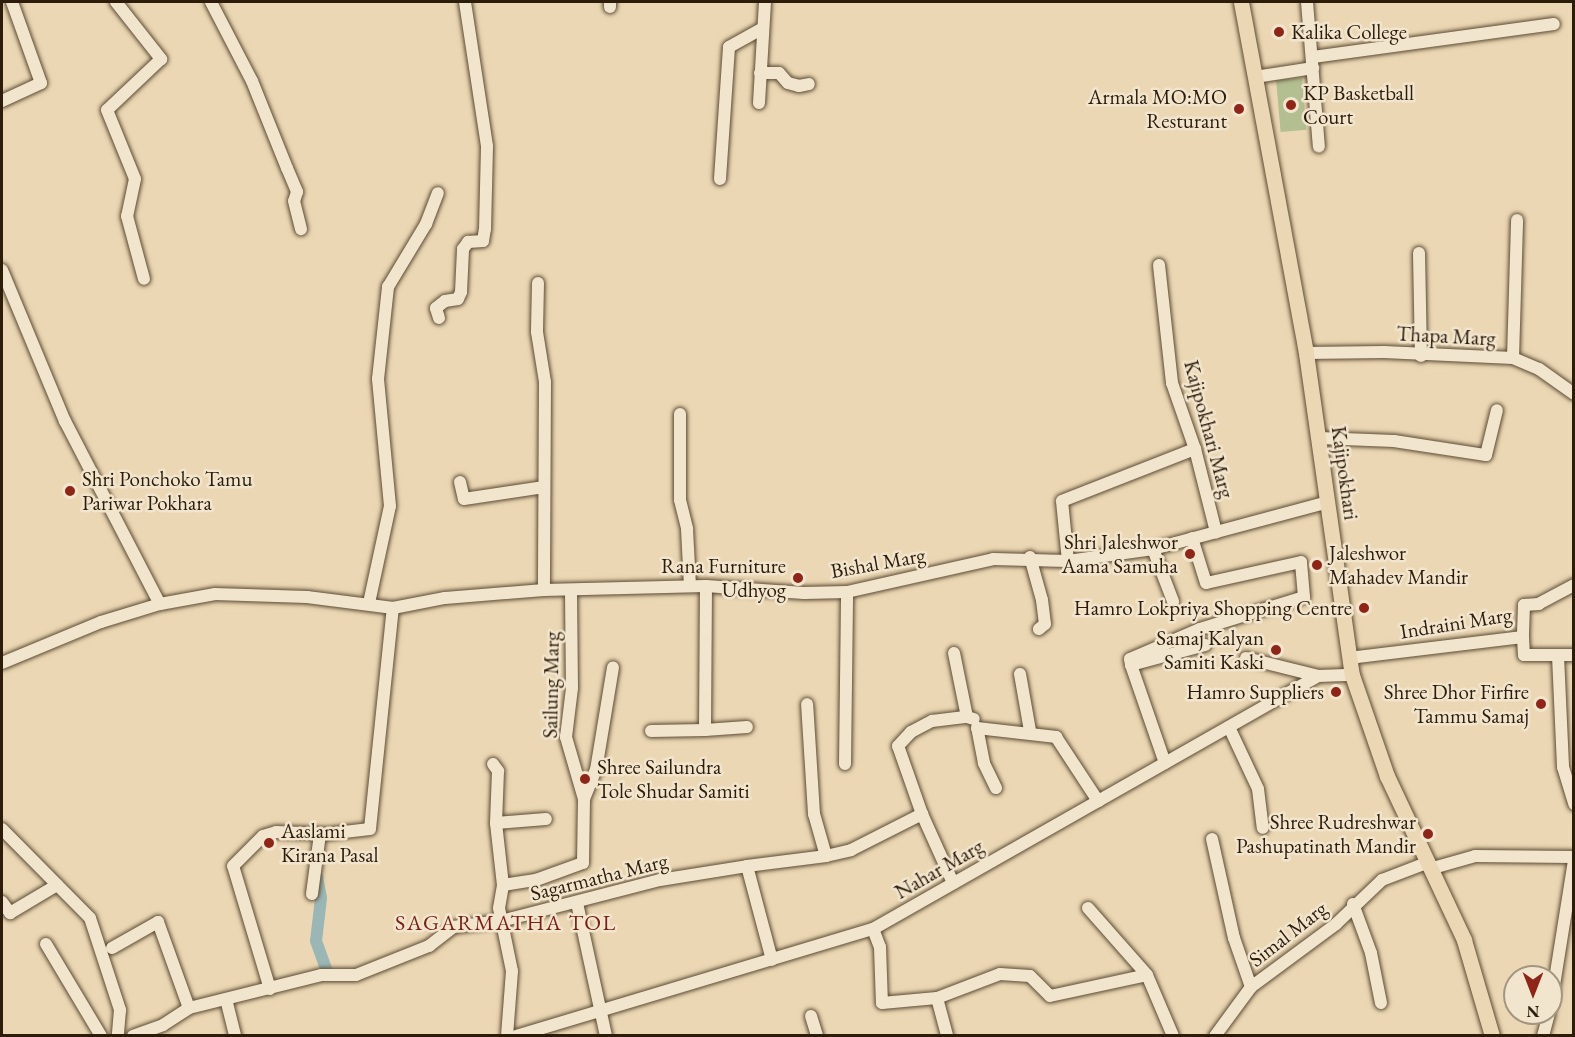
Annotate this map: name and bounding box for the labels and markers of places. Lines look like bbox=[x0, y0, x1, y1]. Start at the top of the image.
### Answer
place label: Kalika College bbox=[1291, 19, 1407, 45]
marker: Kalika College bbox=[1272, 25, 1286, 39]
place label: KP Basketball Court bbox=[1303, 80, 1414, 130]
place label: Armala MO:MO Resturant bbox=[1088, 84, 1227, 134]
marker: KP Basketball Court bbox=[1284, 98, 1298, 112]
marker: Armala MO:MO Resturant bbox=[1232, 102, 1246, 116]
place label: Shri Ponchoko Tamu Pariwar Pokhara bbox=[82, 466, 252, 516]
marker: Shri Ponchoko Tamu Pariwar Pokhara bbox=[63, 484, 77, 498]
place label: Shri Jaleshwor Aama Samuha bbox=[1061, 529, 1178, 579]
place label: Jaleshwor Mahadev Mandir bbox=[1329, 540, 1468, 590]
marker: Shri Jaleshwor Aama Samuha bbox=[1183, 547, 1197, 561]
place label: Rana Furniture Udhyog bbox=[661, 553, 786, 603]
marker: Jaleshwor Mahadev Mandir bbox=[1310, 558, 1324, 572]
marker: Rana Furniture Udhyog bbox=[791, 571, 805, 585]
place label: Hamro Lokpriya Shopping Centre bbox=[1074, 595, 1352, 621]
marker: Hamro Lokpriya Shopping Centre bbox=[1357, 601, 1371, 615]
place label: Samaj Kalyan Samiti Kaski bbox=[1156, 625, 1264, 675]
marker: Samaj Kalyan Samiti Kaski bbox=[1269, 643, 1283, 657]
place label: Hamro Suppliers bbox=[1186, 679, 1324, 705]
place label: Shree Dhor Firfire Tammu Samaj bbox=[1384, 679, 1529, 729]
marker: Hamro Suppliers bbox=[1329, 685, 1343, 699]
marker: Shree Dhor Firfire Tammu Samaj bbox=[1534, 697, 1548, 711]
place label: Shree Sailundra Tole Shudar Samiti bbox=[597, 754, 750, 804]
marker: Shree Sailundra Tole Shudar Samiti bbox=[578, 772, 592, 786]
place label: Shree Rudreshwar Pashupatinath Mandir bbox=[1236, 809, 1416, 859]
place label: Aaslami Kirana Pasal bbox=[281, 818, 379, 868]
marker: Shree Rudreshwar Pashupatinath Mandir bbox=[1421, 827, 1435, 841]
marker: Aaslami Kirana Pasal bbox=[262, 836, 276, 850]

